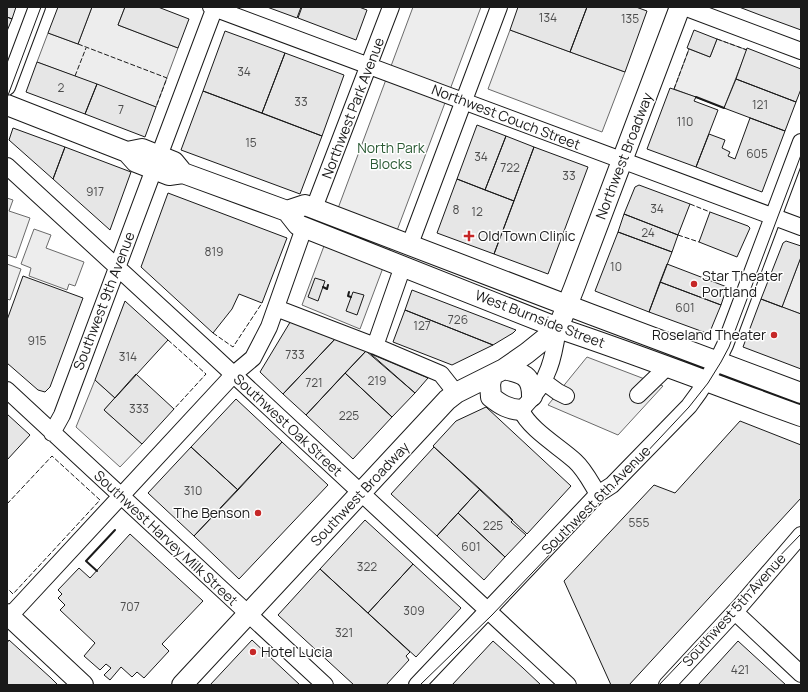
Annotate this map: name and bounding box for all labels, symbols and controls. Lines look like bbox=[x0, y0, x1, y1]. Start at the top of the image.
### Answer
house number: 134 bbox=[539, 9, 557, 26]
house number: 135 bbox=[621, 10, 639, 27]
street label: Northwest Park Avenue bbox=[317, 34, 388, 181]
house number: 34 bbox=[237, 63, 251, 80]
house number: 2 bbox=[58, 79, 65, 96]
street label: Northwest Couch Street bbox=[429, 79, 584, 154]
street label: Northwest Broadway bbox=[591, 89, 657, 222]
house number: 33 bbox=[294, 93, 308, 110]
house number: 121 bbox=[752, 96, 768, 113]
house number: 7 bbox=[118, 101, 124, 118]
house number: 110 bbox=[677, 113, 693, 130]
house number: 15 bbox=[245, 134, 257, 151]
park label: North Park Blocks bbox=[357, 138, 426, 173]
house number: 605 bbox=[746, 145, 768, 162]
house number: 34 bbox=[474, 148, 488, 165]
house number: 722 bbox=[500, 159, 520, 176]
house number: 33 bbox=[562, 167, 576, 184]
house number: 917 bbox=[86, 183, 104, 200]
house number: 34 bbox=[650, 200, 664, 217]
house number: 8 bbox=[453, 201, 460, 218]
house number: 12 bbox=[471, 203, 483, 220]
house number: 24 bbox=[641, 224, 655, 241]
place label: Old Town Clinic bbox=[478, 226, 576, 245]
street label: Southwest 9th Avenue bbox=[68, 229, 139, 373]
marker: Old Town Clinic bbox=[463, 230, 475, 242]
house number: 819 bbox=[204, 243, 224, 260]
house number: 10 bbox=[610, 258, 622, 275]
place label: Star Theater Portland bbox=[702, 266, 783, 301]
marker: Star Theater Portland bbox=[689, 279, 699, 289]
street label: West Burnside Street bbox=[473, 285, 608, 352]
house number: 601 bbox=[675, 299, 695, 316]
house number: 726 bbox=[448, 311, 468, 328]
house number: 127 bbox=[413, 317, 431, 334]
place label: Roseland Theater bbox=[652, 325, 766, 344]
marker: Roseland Theater bbox=[769, 330, 779, 340]
house number: 915 bbox=[27, 332, 47, 349]
house number: 733 bbox=[285, 346, 305, 363]
house number: 314 bbox=[119, 348, 137, 365]
street label: Southwest Oak Street bbox=[230, 369, 347, 480]
house number: 219 bbox=[368, 372, 386, 389]
house number: 721 bbox=[305, 374, 323, 391]
house number: 333 bbox=[129, 400, 149, 417]
house number: 225 bbox=[339, 407, 359, 424]
street label: Southwest Broadway bbox=[306, 437, 414, 550]
street label: Southwest 6th Avenue bbox=[537, 441, 654, 558]
street label: Southwest Harvey Milk Street bbox=[90, 466, 243, 610]
house number: 310 bbox=[184, 482, 202, 499]
place label: The Benson bbox=[174, 503, 250, 522]
marker: The Benson bbox=[253, 508, 263, 518]
house number: 555 bbox=[629, 514, 649, 531]
house number: 225 bbox=[483, 517, 503, 534]
house number: 601 bbox=[461, 538, 481, 555]
street label: Southwest 5th Avenue bbox=[678, 549, 790, 670]
house number: 322 bbox=[357, 558, 377, 575]
house number: 707 bbox=[120, 598, 140, 615]
house number: 309 bbox=[403, 602, 425, 619]
house number: 321 bbox=[335, 624, 353, 641]
place label: Hotel Lucia bbox=[261, 642, 333, 661]
marker: Hotel Lucia bbox=[248, 647, 258, 657]
house number: 421 bbox=[731, 661, 749, 678]

